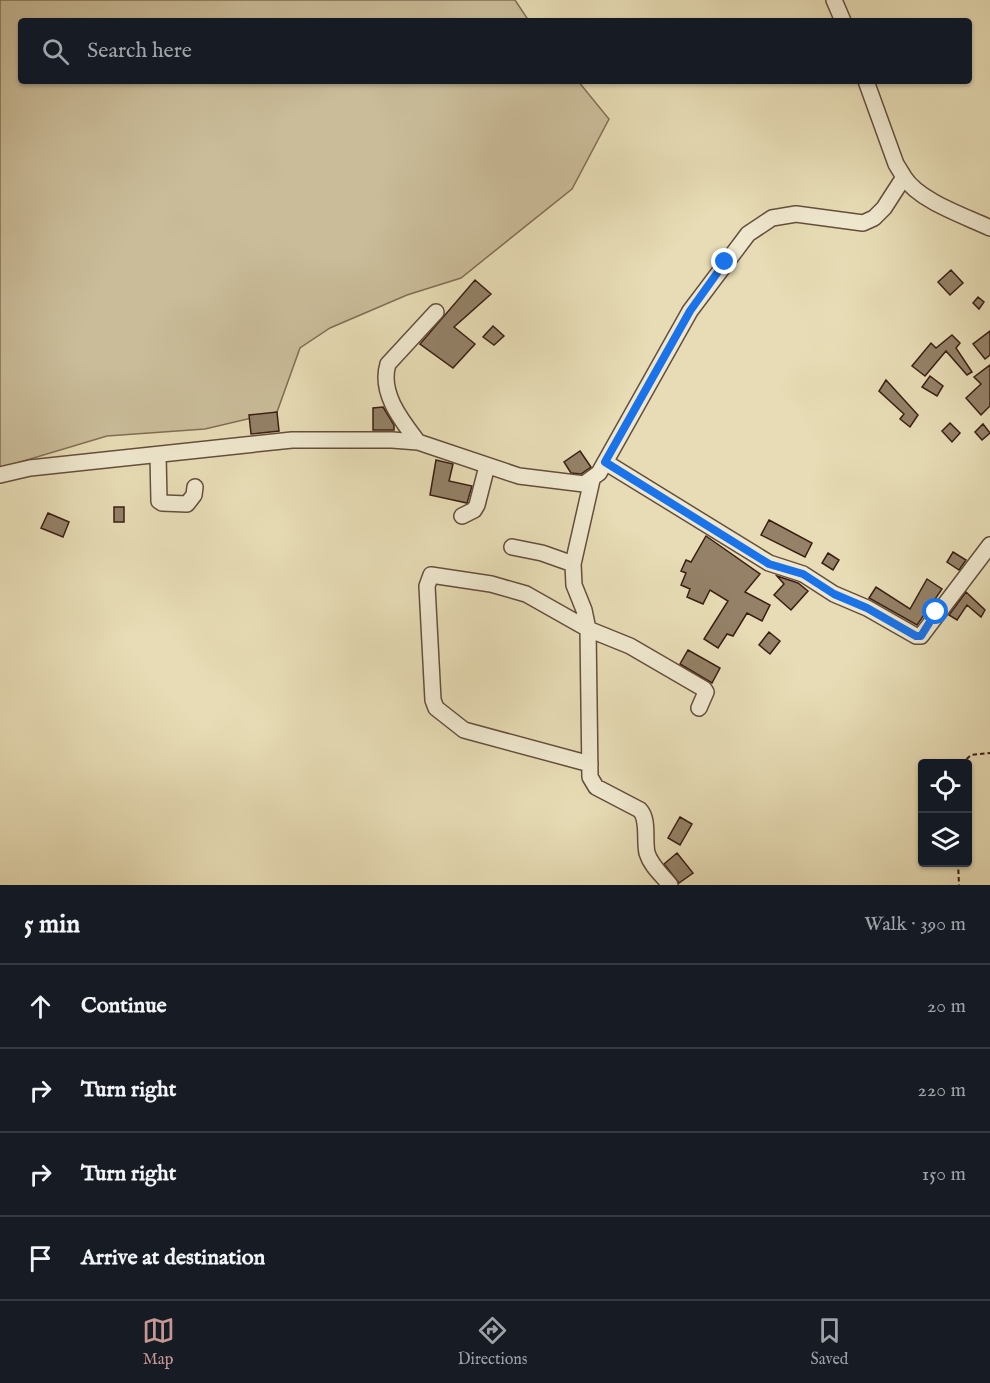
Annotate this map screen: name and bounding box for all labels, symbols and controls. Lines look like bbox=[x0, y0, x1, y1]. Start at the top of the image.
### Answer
search box bbox=[18, 18, 972, 84]
icon: search bbox=[39, 35, 72, 68]
text: Search here bbox=[87, 37, 192, 65]
route end bbox=[711, 248, 737, 274]
route start bbox=[922, 598, 948, 624]
map controls bbox=[918, 759, 972, 867]
button: locate bbox=[918, 759, 972, 813]
button: layers bbox=[918, 813, 972, 867]
text: 5 min bbox=[24, 908, 80, 941]
text: Walk · 390 m bbox=[864, 912, 966, 937]
icon: ahead bbox=[24, 990, 57, 1023]
text: Continue bbox=[81, 992, 167, 1020]
text: 20 m bbox=[927, 994, 966, 1019]
icon: right bbox=[24, 1074, 57, 1107]
text: Turn right bbox=[81, 1076, 176, 1104]
text: 220 m bbox=[918, 1078, 966, 1103]
icon: right bbox=[24, 1158, 57, 1191]
text: Turn right bbox=[81, 1160, 176, 1188]
text: 150 m bbox=[922, 1162, 966, 1187]
icon: arrive bbox=[24, 1242, 57, 1275]
text: Arrive at destination bbox=[81, 1244, 265, 1272]
tab: Map bbox=[142, 1314, 175, 1370]
tab: Directions bbox=[458, 1314, 527, 1370]
tab: Saved bbox=[811, 1314, 848, 1370]

